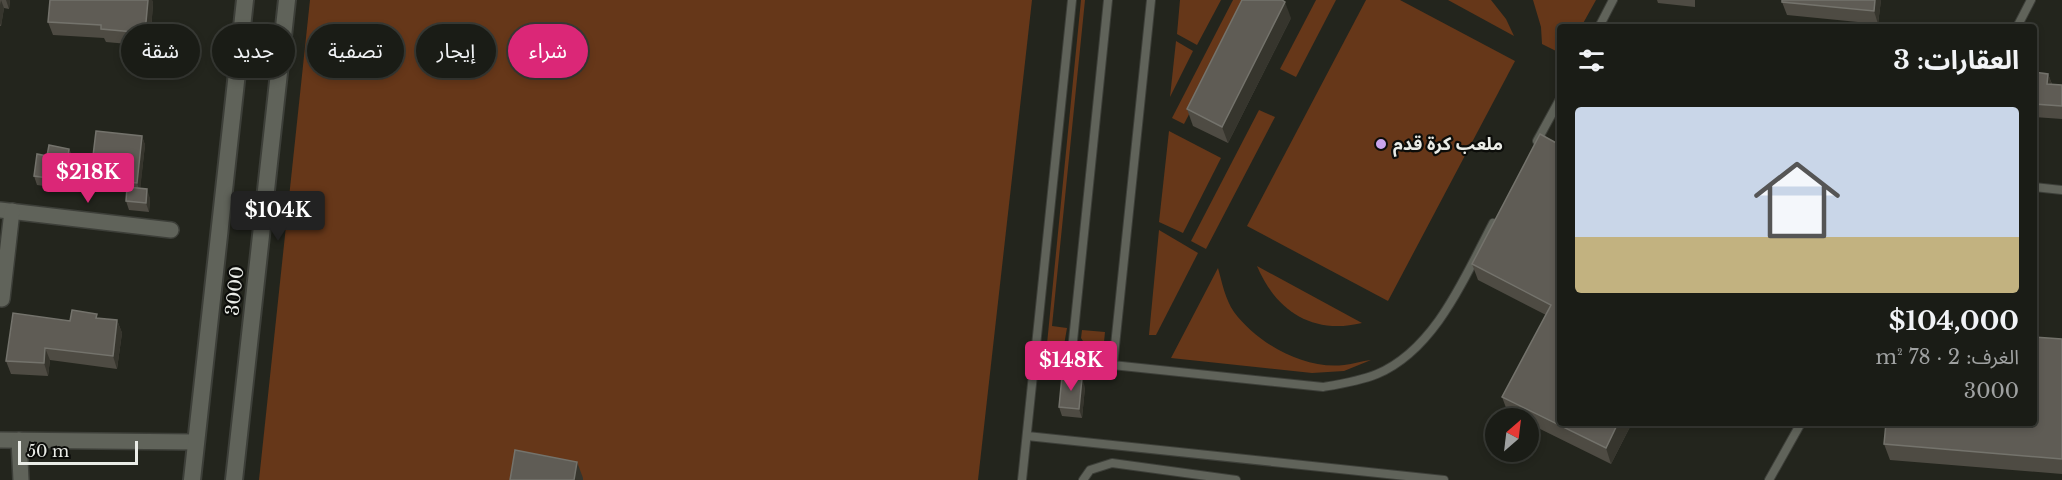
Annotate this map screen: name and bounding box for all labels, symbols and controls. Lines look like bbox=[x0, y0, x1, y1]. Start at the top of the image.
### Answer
chip: شقة bbox=[121, 24, 200, 78]
chip: جديد bbox=[212, 24, 295, 78]
chip: تصفية bbox=[307, 24, 404, 78]
chip: إيجار bbox=[416, 24, 496, 78]
chip: شراء bbox=[508, 24, 588, 78]
icon: filters bbox=[1575, 44, 1608, 77]
text: العقارات: 3 bbox=[1893, 44, 2019, 76]
place label: ملعب كرة قدم bbox=[1393, 133, 1503, 157]
marker: ملعب كرة قدم bbox=[1374, 137, 1388, 151]
icon: home bbox=[1743, 146, 1851, 254]
pin: $218K bbox=[46, 153, 130, 204]
text: $218K bbox=[56, 160, 120, 184]
pin: $104K bbox=[236, 191, 320, 242]
text: $104K bbox=[245, 198, 311, 222]
street label: 3000 bbox=[221, 265, 249, 317]
text: $104,000 bbox=[1889, 305, 2019, 337]
pin: $148K bbox=[1029, 341, 1113, 392]
text: الغرف: 2 · 78 m² bbox=[1876, 345, 2019, 369]
text: $148K bbox=[1039, 348, 1103, 372]
text: 3000 bbox=[1964, 379, 2019, 403]
north arrow bbox=[1485, 408, 1539, 462]
map controls bbox=[1485, 408, 1539, 462]
scale bar bbox=[18, 438, 138, 466]
text: 50 m bbox=[27, 441, 69, 461]

